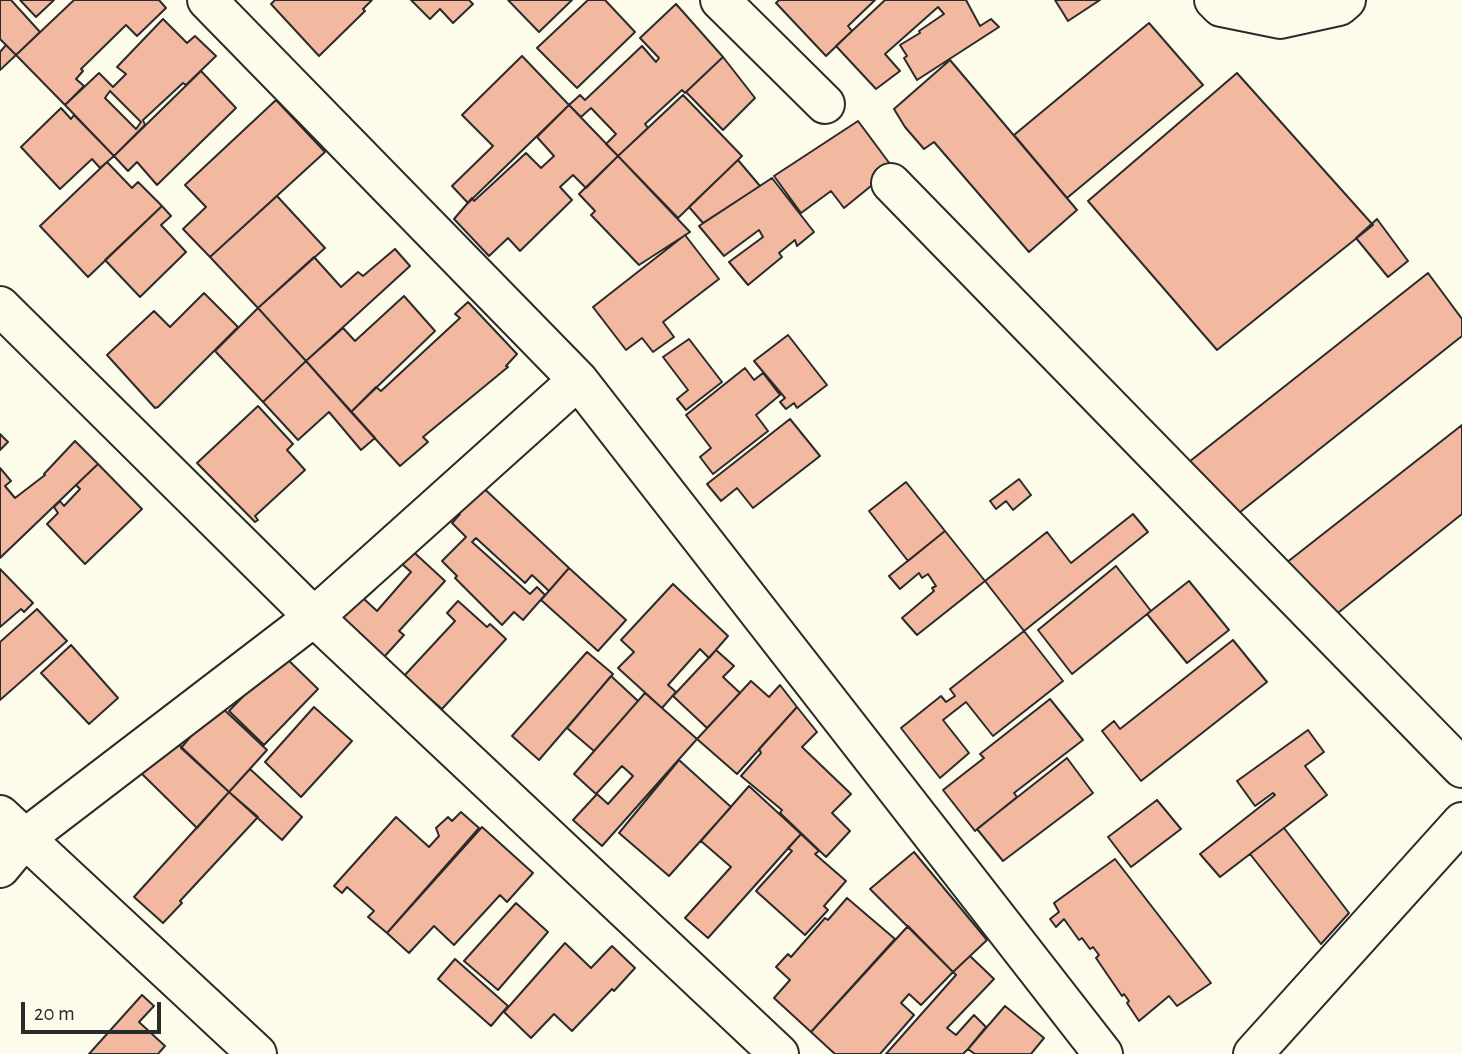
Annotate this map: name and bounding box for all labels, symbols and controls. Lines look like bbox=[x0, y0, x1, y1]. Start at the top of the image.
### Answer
scale bar bbox=[24, 988, 164, 1032]
text: 20 m bbox=[34, 1003, 75, 1024]

